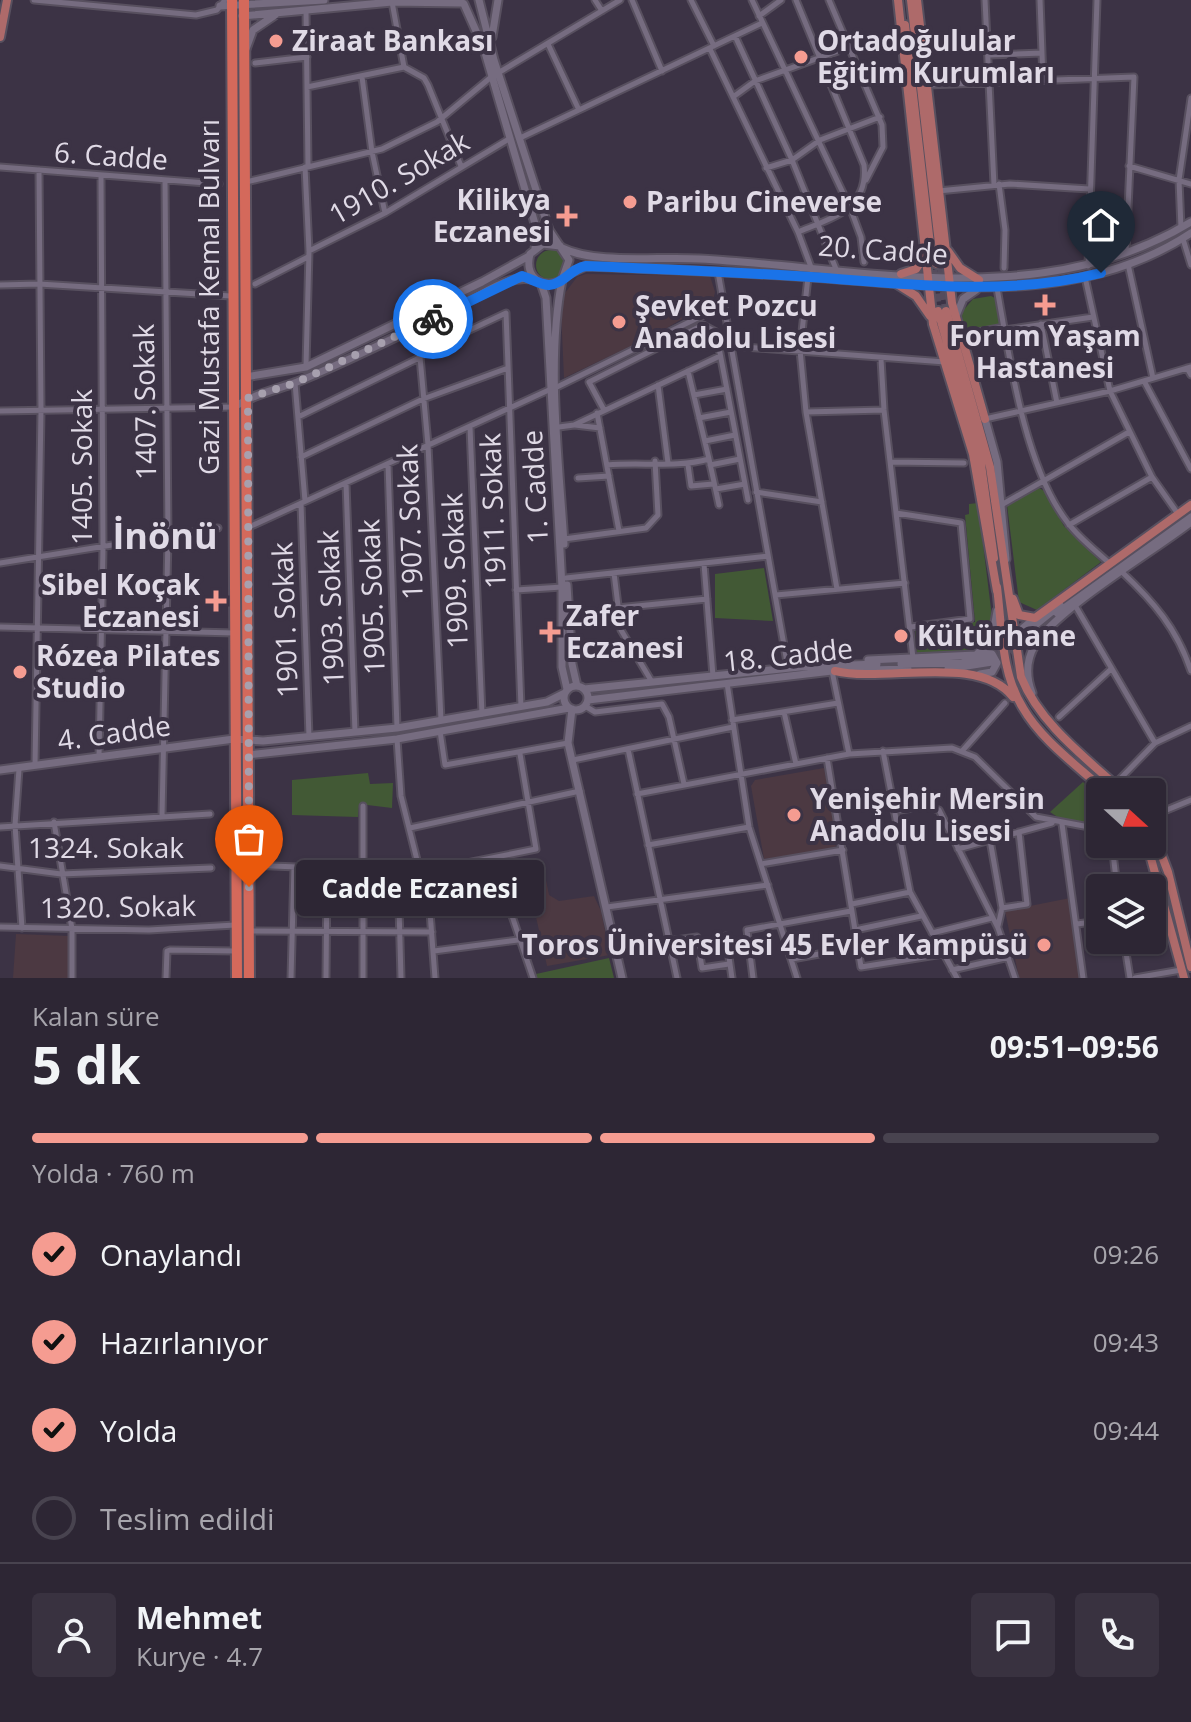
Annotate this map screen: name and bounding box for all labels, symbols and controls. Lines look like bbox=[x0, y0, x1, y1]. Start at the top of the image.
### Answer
place label: Ziraat Bankası bbox=[292, 21, 494, 59]
place label: Ortadoğulular Eğitim Kurumları bbox=[817, 21, 1055, 91]
marker: Ziraat Bankası bbox=[267, 32, 285, 50]
marker: Ortadoğulular Eğitim Kurumları bbox=[792, 48, 810, 66]
street label: Gazi Mustafa Kemal Bulvarı bbox=[189, 119, 227, 475]
street label: 1910. Sokak bbox=[322, 122, 476, 233]
street label: 6. Cadde bbox=[53, 132, 169, 178]
place label: Kilikya Eczanesi bbox=[433, 180, 551, 250]
place label: Paribu Cineverse bbox=[646, 182, 882, 220]
pin bbox=[1067, 191, 1135, 273]
marker: Paribu Cineverse bbox=[621, 193, 639, 211]
icon: home bbox=[1079, 203, 1123, 247]
marker: Kilikya Eczanesi bbox=[558, 207, 576, 225]
street label: 20. Cadde bbox=[817, 226, 949, 272]
courier bbox=[393, 279, 473, 359]
place label: Şevket Pozcu Anadolu Lisesi bbox=[635, 286, 836, 356]
marker: Forum Yaşam Hastanesi bbox=[1034, 294, 1056, 316]
icon: bike bbox=[411, 297, 455, 341]
marker: Şevket Pozcu Anadolu Lisesi bbox=[610, 313, 628, 331]
place label: Forum Yaşam Hastanesi bbox=[949, 316, 1141, 386]
street label: 1407. Sokak bbox=[124, 323, 164, 480]
street label: 1405. Sokak bbox=[62, 389, 100, 545]
street label: 1. Cadde bbox=[512, 429, 556, 545]
street label: 1911. Sokak bbox=[470, 432, 514, 590]
street label: 1907. Sokak bbox=[387, 443, 431, 601]
street label: 1909. Sokak bbox=[432, 492, 476, 650]
district label: İnönü bbox=[112, 511, 218, 560]
street label: 1905. Sokak bbox=[349, 518, 393, 676]
street label: 1903. Sokak bbox=[308, 529, 352, 687]
street label: 1901. Sokak bbox=[262, 541, 306, 699]
place label: Sibel Koçak Eczanesi bbox=[41, 565, 201, 635]
marker: Sibel Koçak Eczanesi bbox=[207, 592, 225, 610]
place label: Zafer Eczanesi bbox=[566, 596, 684, 666]
place label: Kültürhane bbox=[917, 616, 1076, 654]
marker: Zafer Eczanesi bbox=[541, 623, 559, 641]
marker: Kültürhane bbox=[892, 627, 910, 645]
street label: 18. Cadde bbox=[721, 628, 854, 680]
place label: Rózea Pilates Studio bbox=[36, 636, 220, 706]
marker: Rózea Pilates Studio bbox=[11, 663, 29, 681]
street label: 4. Cadde bbox=[55, 705, 173, 759]
north arrow bbox=[1086, 778, 1166, 858]
map controls bbox=[1086, 778, 1166, 954]
place label: Yenişehir Mersin Anadolu Lisesi bbox=[810, 779, 1045, 849]
pin bbox=[215, 805, 283, 887]
marker: Yenişehir Mersin Anadolu Lisesi bbox=[785, 806, 803, 824]
icon: bag bbox=[227, 817, 271, 861]
street label: 1324. Sokak bbox=[28, 828, 184, 866]
callout: Cadde Eczanesi bbox=[297, 859, 545, 915]
text: Cadde Eczanesi bbox=[322, 870, 518, 906]
button: layers bbox=[1086, 874, 1166, 954]
street label: 1320. Sokak bbox=[40, 886, 197, 926]
place label: Toros Üniversitesi 45 Evler Kampüsü bbox=[522, 925, 1028, 963]
marker: Toros Üniversitesi 45 Evler Kampüsü bbox=[1035, 936, 1053, 954]
text: Kalan süre bbox=[32, 998, 160, 1034]
text: 09:51–09:56 bbox=[990, 1026, 1159, 1067]
text: 5 dk bbox=[32, 1028, 140, 1099]
text: Yolda · 760 m bbox=[32, 1155, 195, 1191]
icon: check bbox=[32, 1232, 76, 1276]
text: Onaylandı bbox=[100, 1234, 242, 1275]
text: 09:26 bbox=[1093, 1236, 1159, 1272]
icon: check bbox=[32, 1320, 76, 1364]
text: Hazırlanıyor bbox=[100, 1322, 268, 1363]
text: 09:43 bbox=[1093, 1324, 1159, 1360]
icon: check bbox=[32, 1408, 76, 1452]
text: Yolda bbox=[100, 1410, 177, 1451]
text: 09:44 bbox=[1093, 1412, 1159, 1448]
text: Teslim edildi bbox=[100, 1498, 275, 1539]
button: person bbox=[32, 1593, 116, 1677]
button: chat bbox=[971, 1593, 1055, 1677]
button: phone bbox=[1075, 1593, 1159, 1677]
text: Mehmet bbox=[136, 1597, 262, 1638]
text: Kurye · 4.7 bbox=[136, 1638, 263, 1674]

